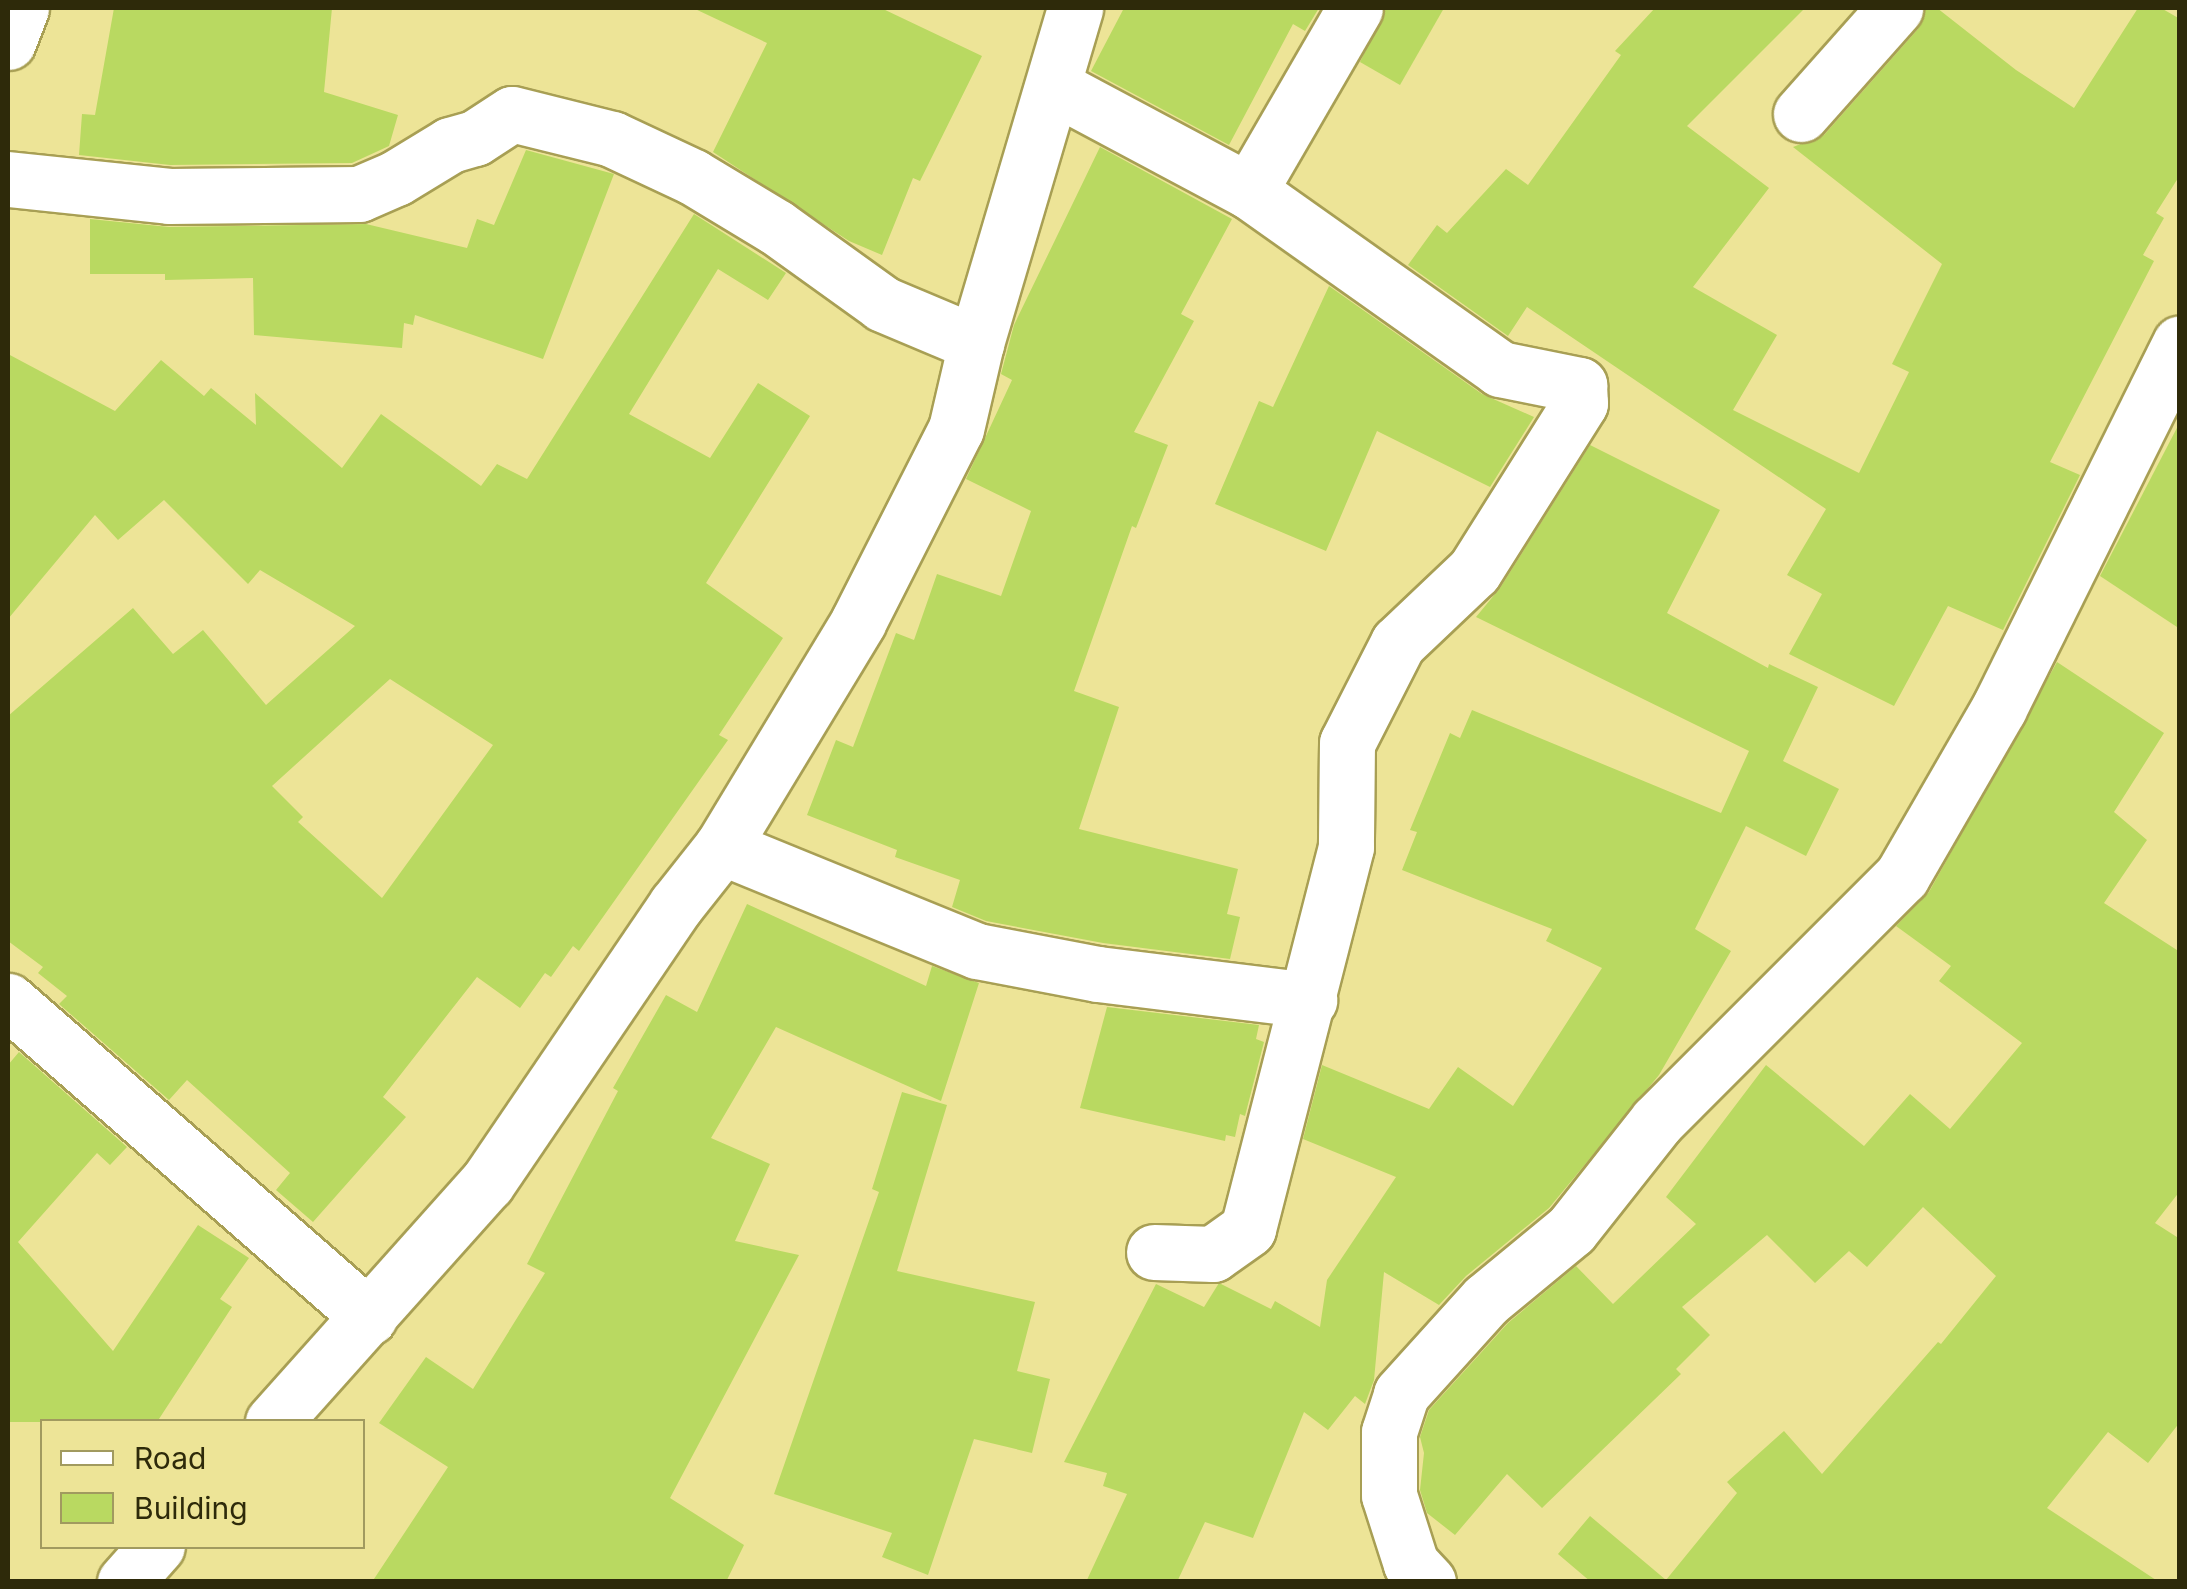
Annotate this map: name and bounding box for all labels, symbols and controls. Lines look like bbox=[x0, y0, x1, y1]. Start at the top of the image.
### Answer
legend bbox=[40, 1419, 365, 1549]
text: Road bbox=[134, 1440, 206, 1476]
text: Building bbox=[134, 1490, 248, 1526]

